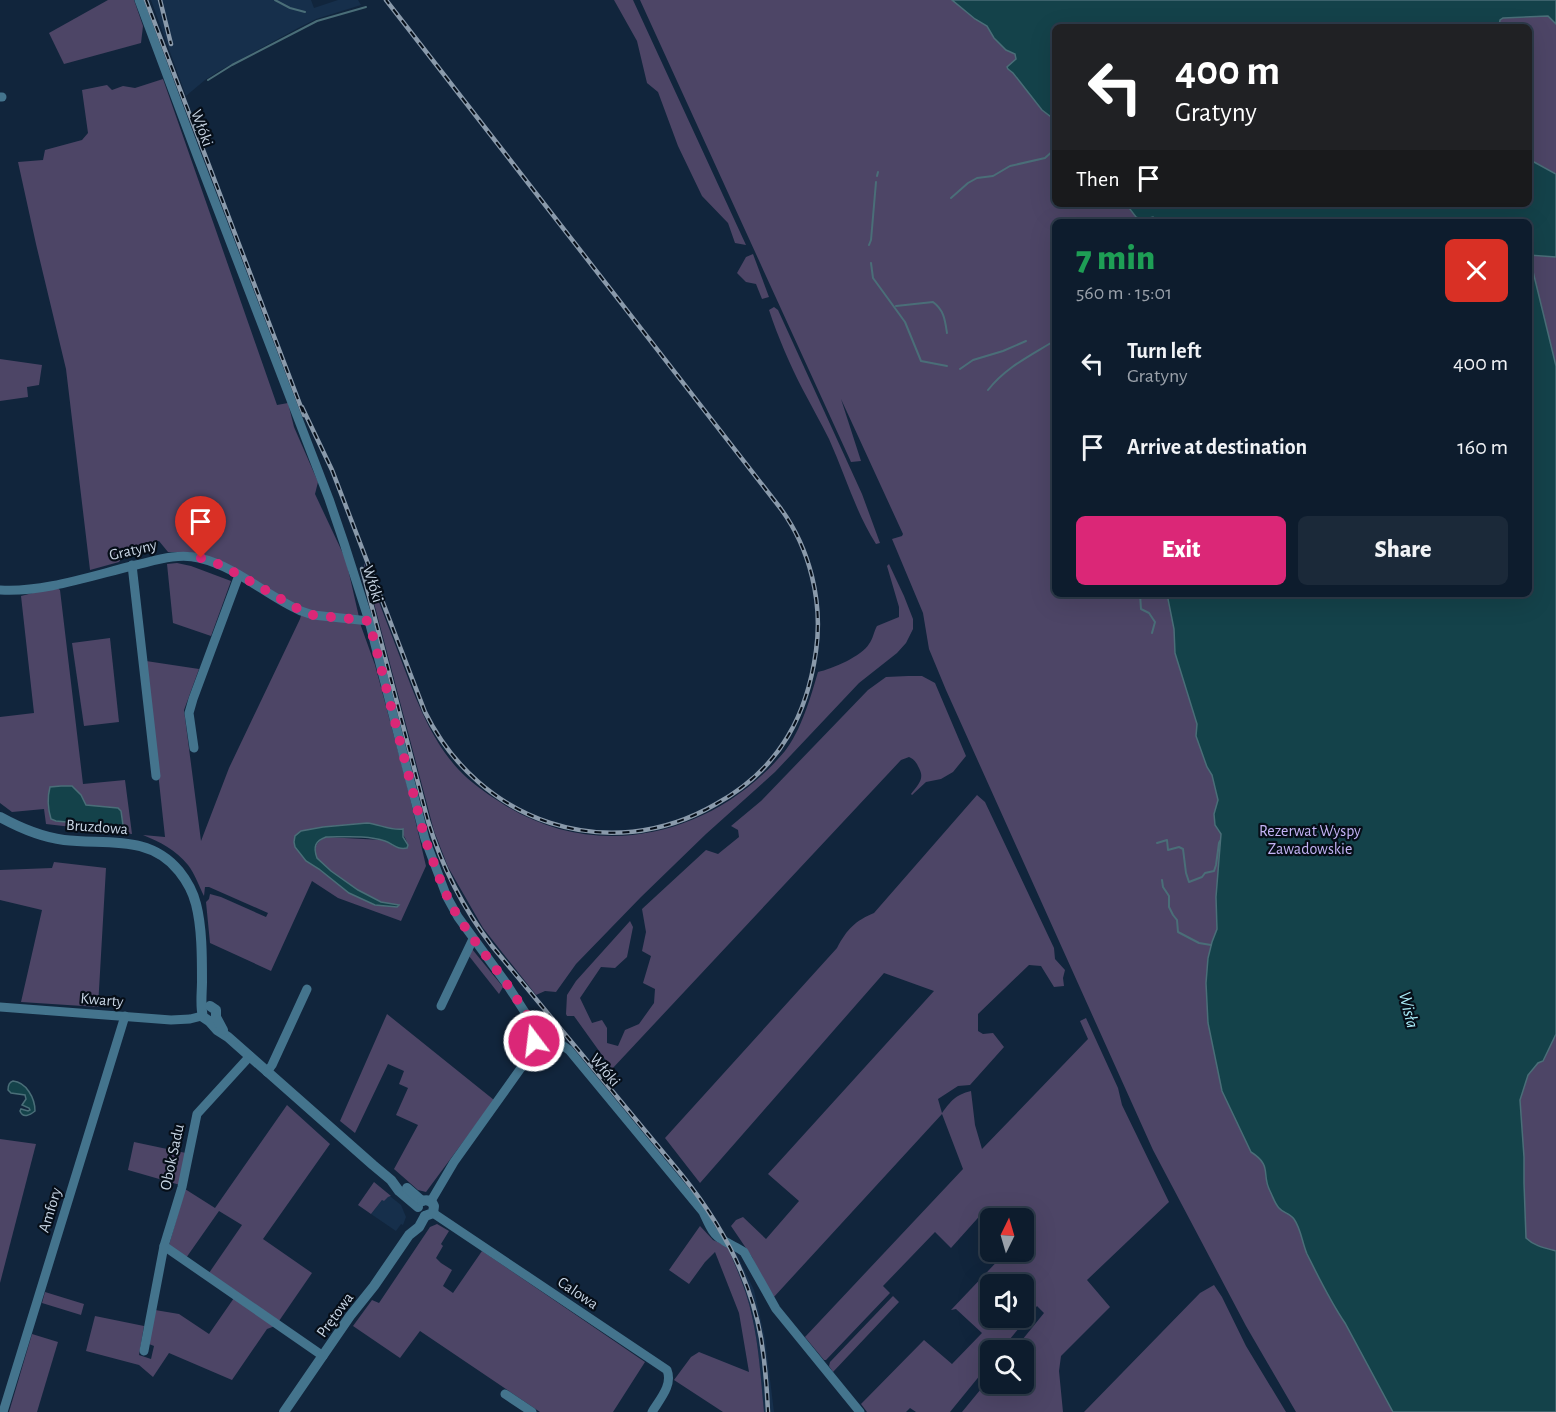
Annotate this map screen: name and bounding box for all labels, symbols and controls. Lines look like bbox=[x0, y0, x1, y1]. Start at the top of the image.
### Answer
icon: left bbox=[1076, 48, 1154, 126]
text: 400 m bbox=[1175, 50, 1280, 92]
text: Gratyny bbox=[1175, 99, 1257, 126]
street label: Włóki bbox=[188, 108, 216, 148]
icon: arrive bbox=[1132, 162, 1165, 195]
text: Then bbox=[1076, 168, 1120, 190]
button: close bbox=[1445, 239, 1508, 302]
text: 7 min bbox=[1076, 240, 1155, 276]
text: 560 m · 15:01 bbox=[1076, 283, 1172, 303]
text: Turn left bbox=[1127, 340, 1201, 362]
icon: left bbox=[1076, 347, 1109, 380]
text: 400 m bbox=[1453, 352, 1508, 374]
text: Gratyny bbox=[1127, 366, 1188, 386]
icon: arrive bbox=[1076, 431, 1109, 464]
text: Arrive at destination bbox=[1127, 436, 1307, 458]
text: 160 m bbox=[1457, 436, 1508, 458]
pin bbox=[175, 496, 226, 558]
icon: arrive bbox=[184, 505, 217, 538]
button: Exit bbox=[1076, 516, 1286, 585]
button: Share bbox=[1298, 516, 1508, 585]
street label: Gratyny bbox=[108, 537, 159, 564]
street label: Włóki bbox=[360, 564, 386, 604]
street label: Bruzdowa bbox=[66, 817, 128, 837]
park label: Rezerwat Wyspy Zawadowskie bbox=[1259, 823, 1361, 857]
street label: Kwarty bbox=[80, 990, 124, 1011]
water label: Wisła bbox=[1395, 990, 1421, 1030]
position arrow bbox=[502, 1009, 566, 1073]
street label: Włóki bbox=[587, 1051, 623, 1089]
street label: Obok Sadu bbox=[157, 1122, 187, 1192]
street label: Amfory bbox=[36, 1185, 65, 1235]
north arrow bbox=[980, 1208, 1034, 1262]
map controls bbox=[980, 1208, 1034, 1394]
street label: Calowa bbox=[555, 1274, 601, 1312]
button: sound bbox=[980, 1274, 1034, 1328]
street label: Prętowa bbox=[314, 1290, 356, 1340]
button: search bbox=[980, 1340, 1034, 1394]

